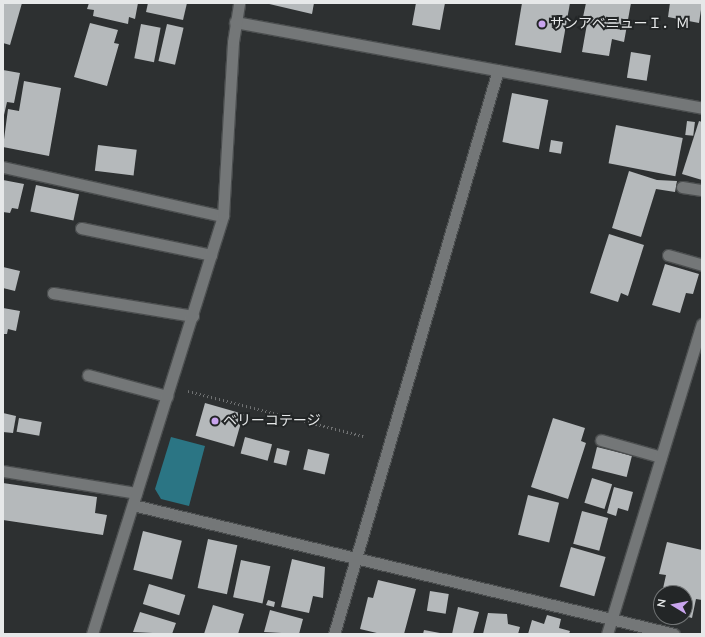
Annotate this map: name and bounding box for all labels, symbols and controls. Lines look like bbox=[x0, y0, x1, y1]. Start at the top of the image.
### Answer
place label: サンアベニューＩ．Ｍ bbox=[550, 16, 690, 32]
marker: サンアベニューＩ．Ｍ bbox=[537, 19, 547, 29]
place label: ベリーコテージ bbox=[223, 413, 321, 429]
marker: ベリーコテージ bbox=[210, 416, 220, 426]
north arrow bbox=[653, 585, 693, 625]
text: N bbox=[654, 598, 670, 608]

